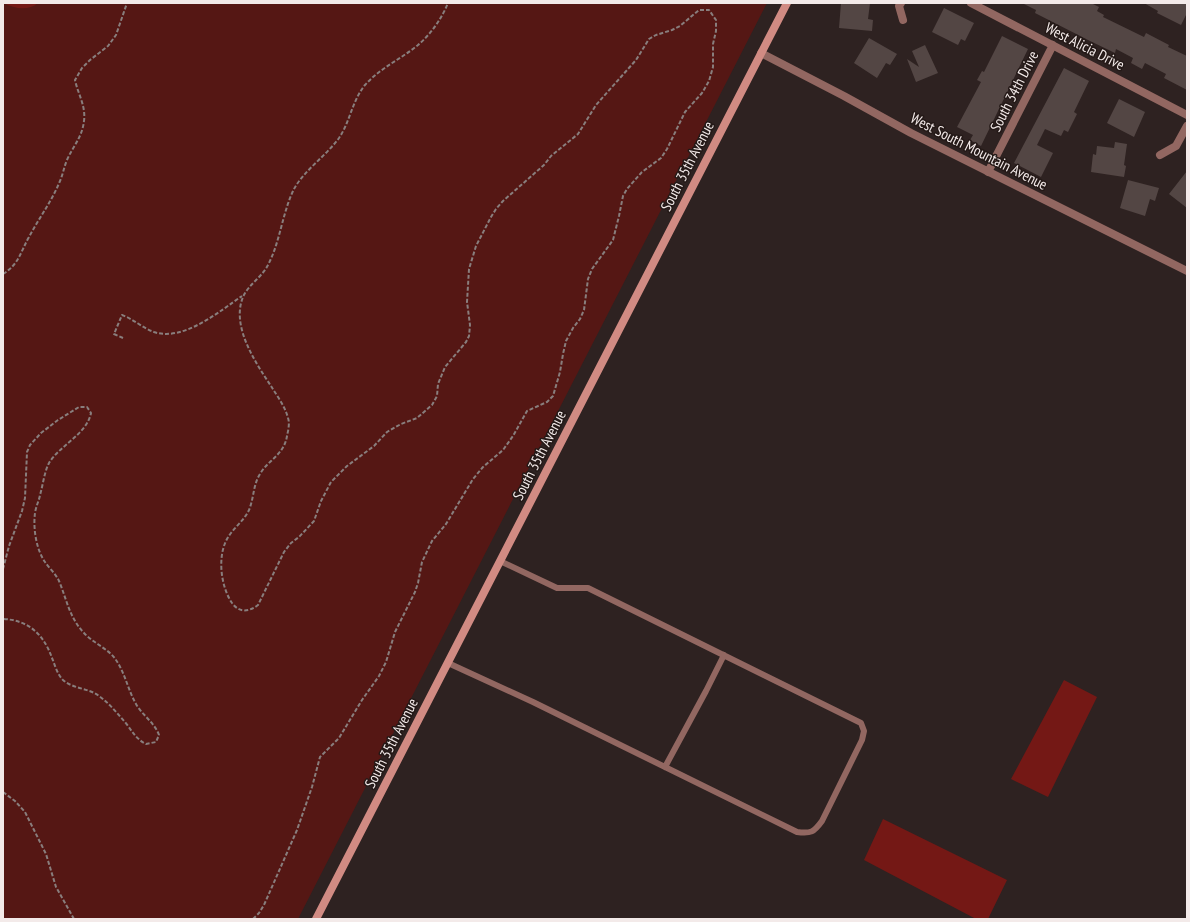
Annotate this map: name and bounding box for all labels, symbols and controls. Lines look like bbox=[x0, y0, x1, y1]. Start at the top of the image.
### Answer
street label: West Alicia Drive bbox=[1042, 18, 1128, 74]
street label: South 34th Drive bbox=[986, 47, 1042, 135]
street label: West South Mountain Avenue bbox=[907, 108, 1051, 194]
street label: South 35th Avenue bbox=[656, 118, 718, 214]
street label: South 35th Avenue bbox=[508, 407, 570, 503]
street label: South 35th Avenue bbox=[360, 695, 422, 791]

